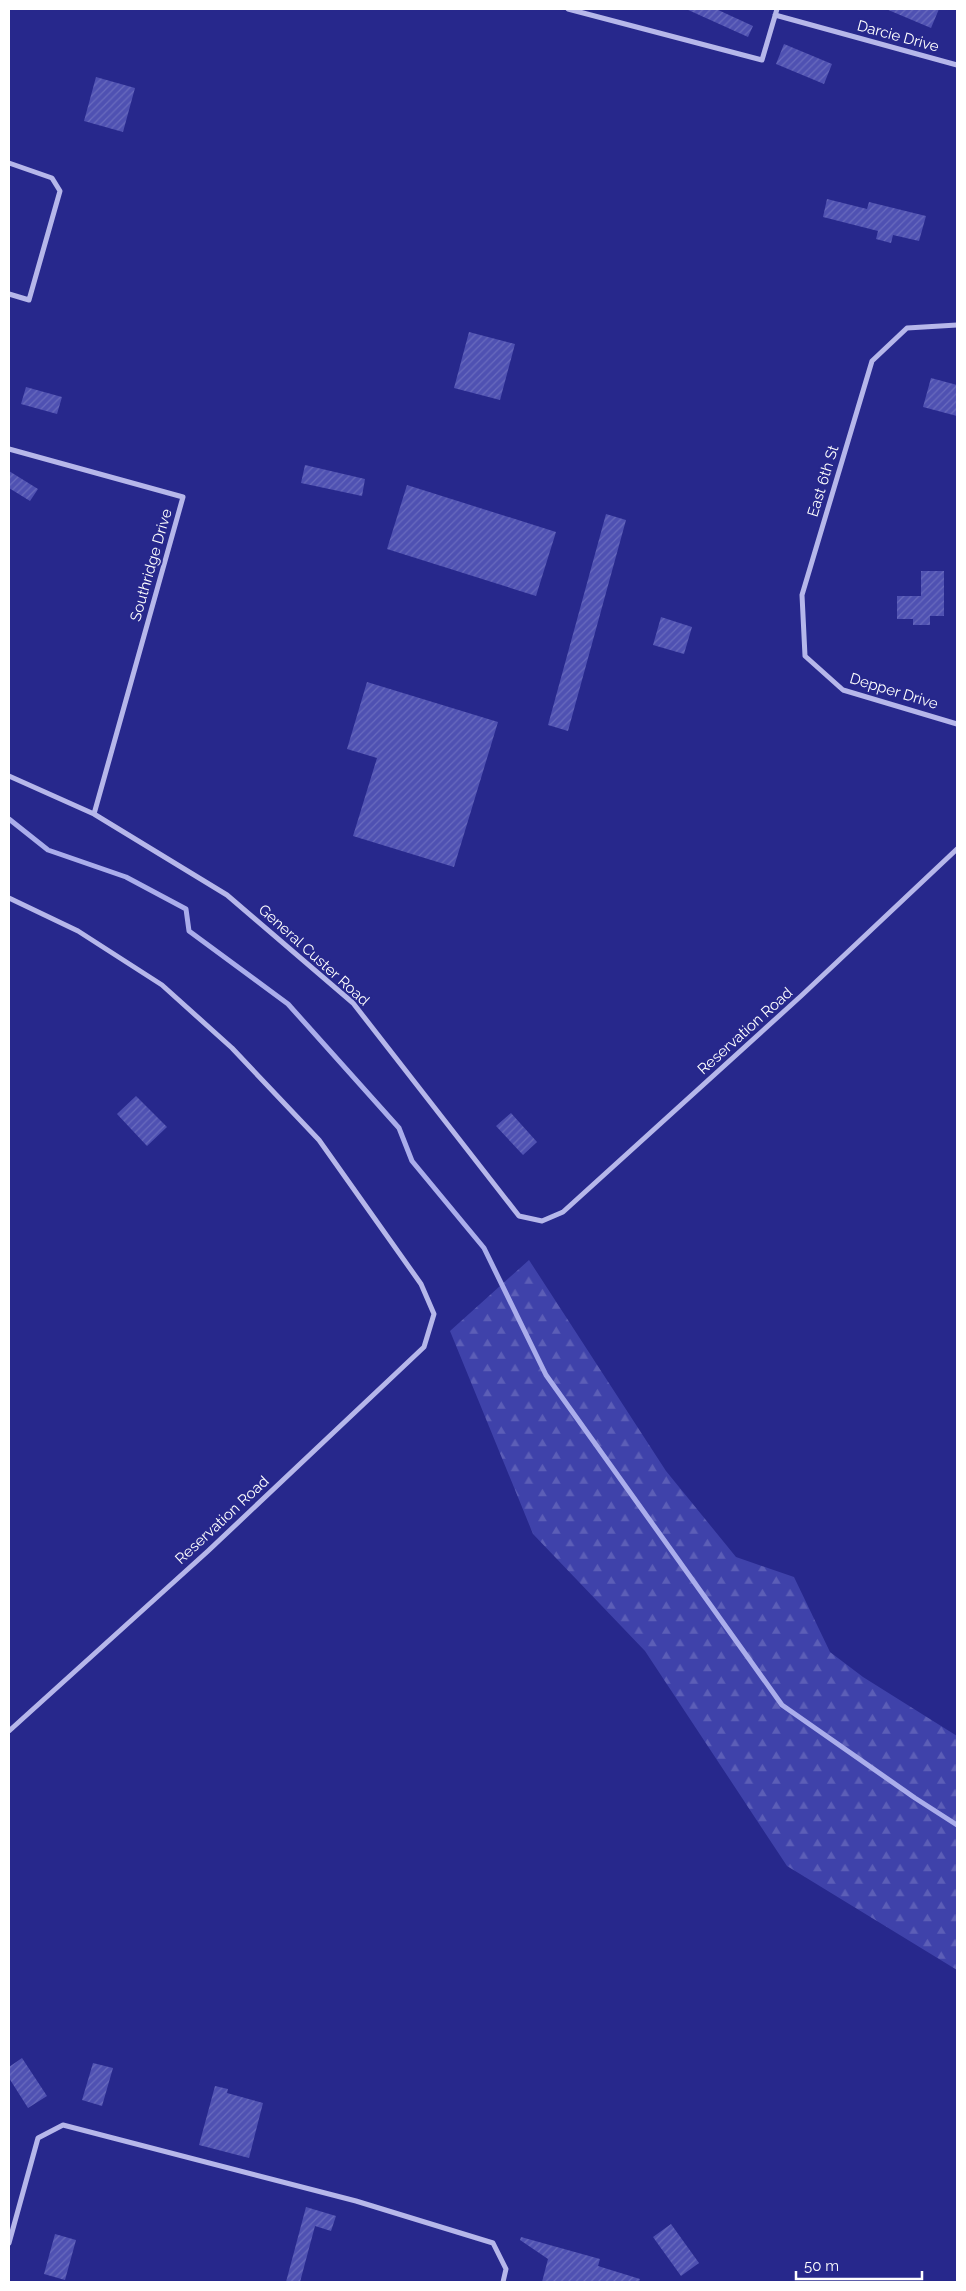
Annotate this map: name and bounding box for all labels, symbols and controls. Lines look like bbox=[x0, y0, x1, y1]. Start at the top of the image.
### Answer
street label: Darcie Drive bbox=[855, 16, 941, 56]
street label: East 6th St bbox=[804, 443, 842, 519]
street label: Southridge Drive bbox=[126, 506, 176, 623]
street label: Depper Drive bbox=[848, 669, 941, 713]
street label: General Custer Road bbox=[255, 901, 373, 1009]
street label: Reservation Road bbox=[694, 984, 796, 1078]
street label: Reservation Road bbox=[171, 1472, 273, 1568]
scale bar bbox=[796, 2248, 922, 2280]
text: 50 m bbox=[804, 2257, 839, 2275]

